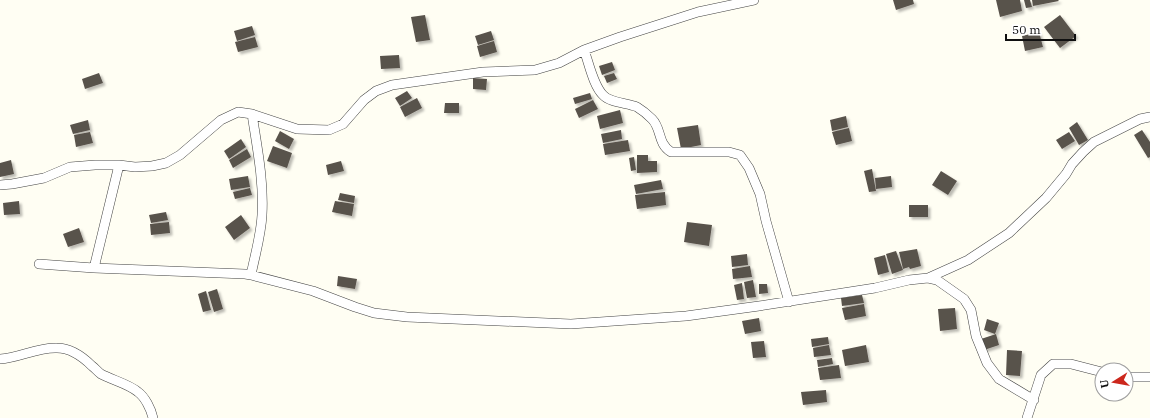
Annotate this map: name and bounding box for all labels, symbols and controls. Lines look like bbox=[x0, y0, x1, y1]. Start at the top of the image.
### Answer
scale bar bbox=[1006, 16, 1075, 42]
text: 50 m bbox=[1012, 22, 1041, 37]
north arrow bbox=[1094, 362, 1134, 402]
text: U bbox=[1096, 378, 1112, 389]

